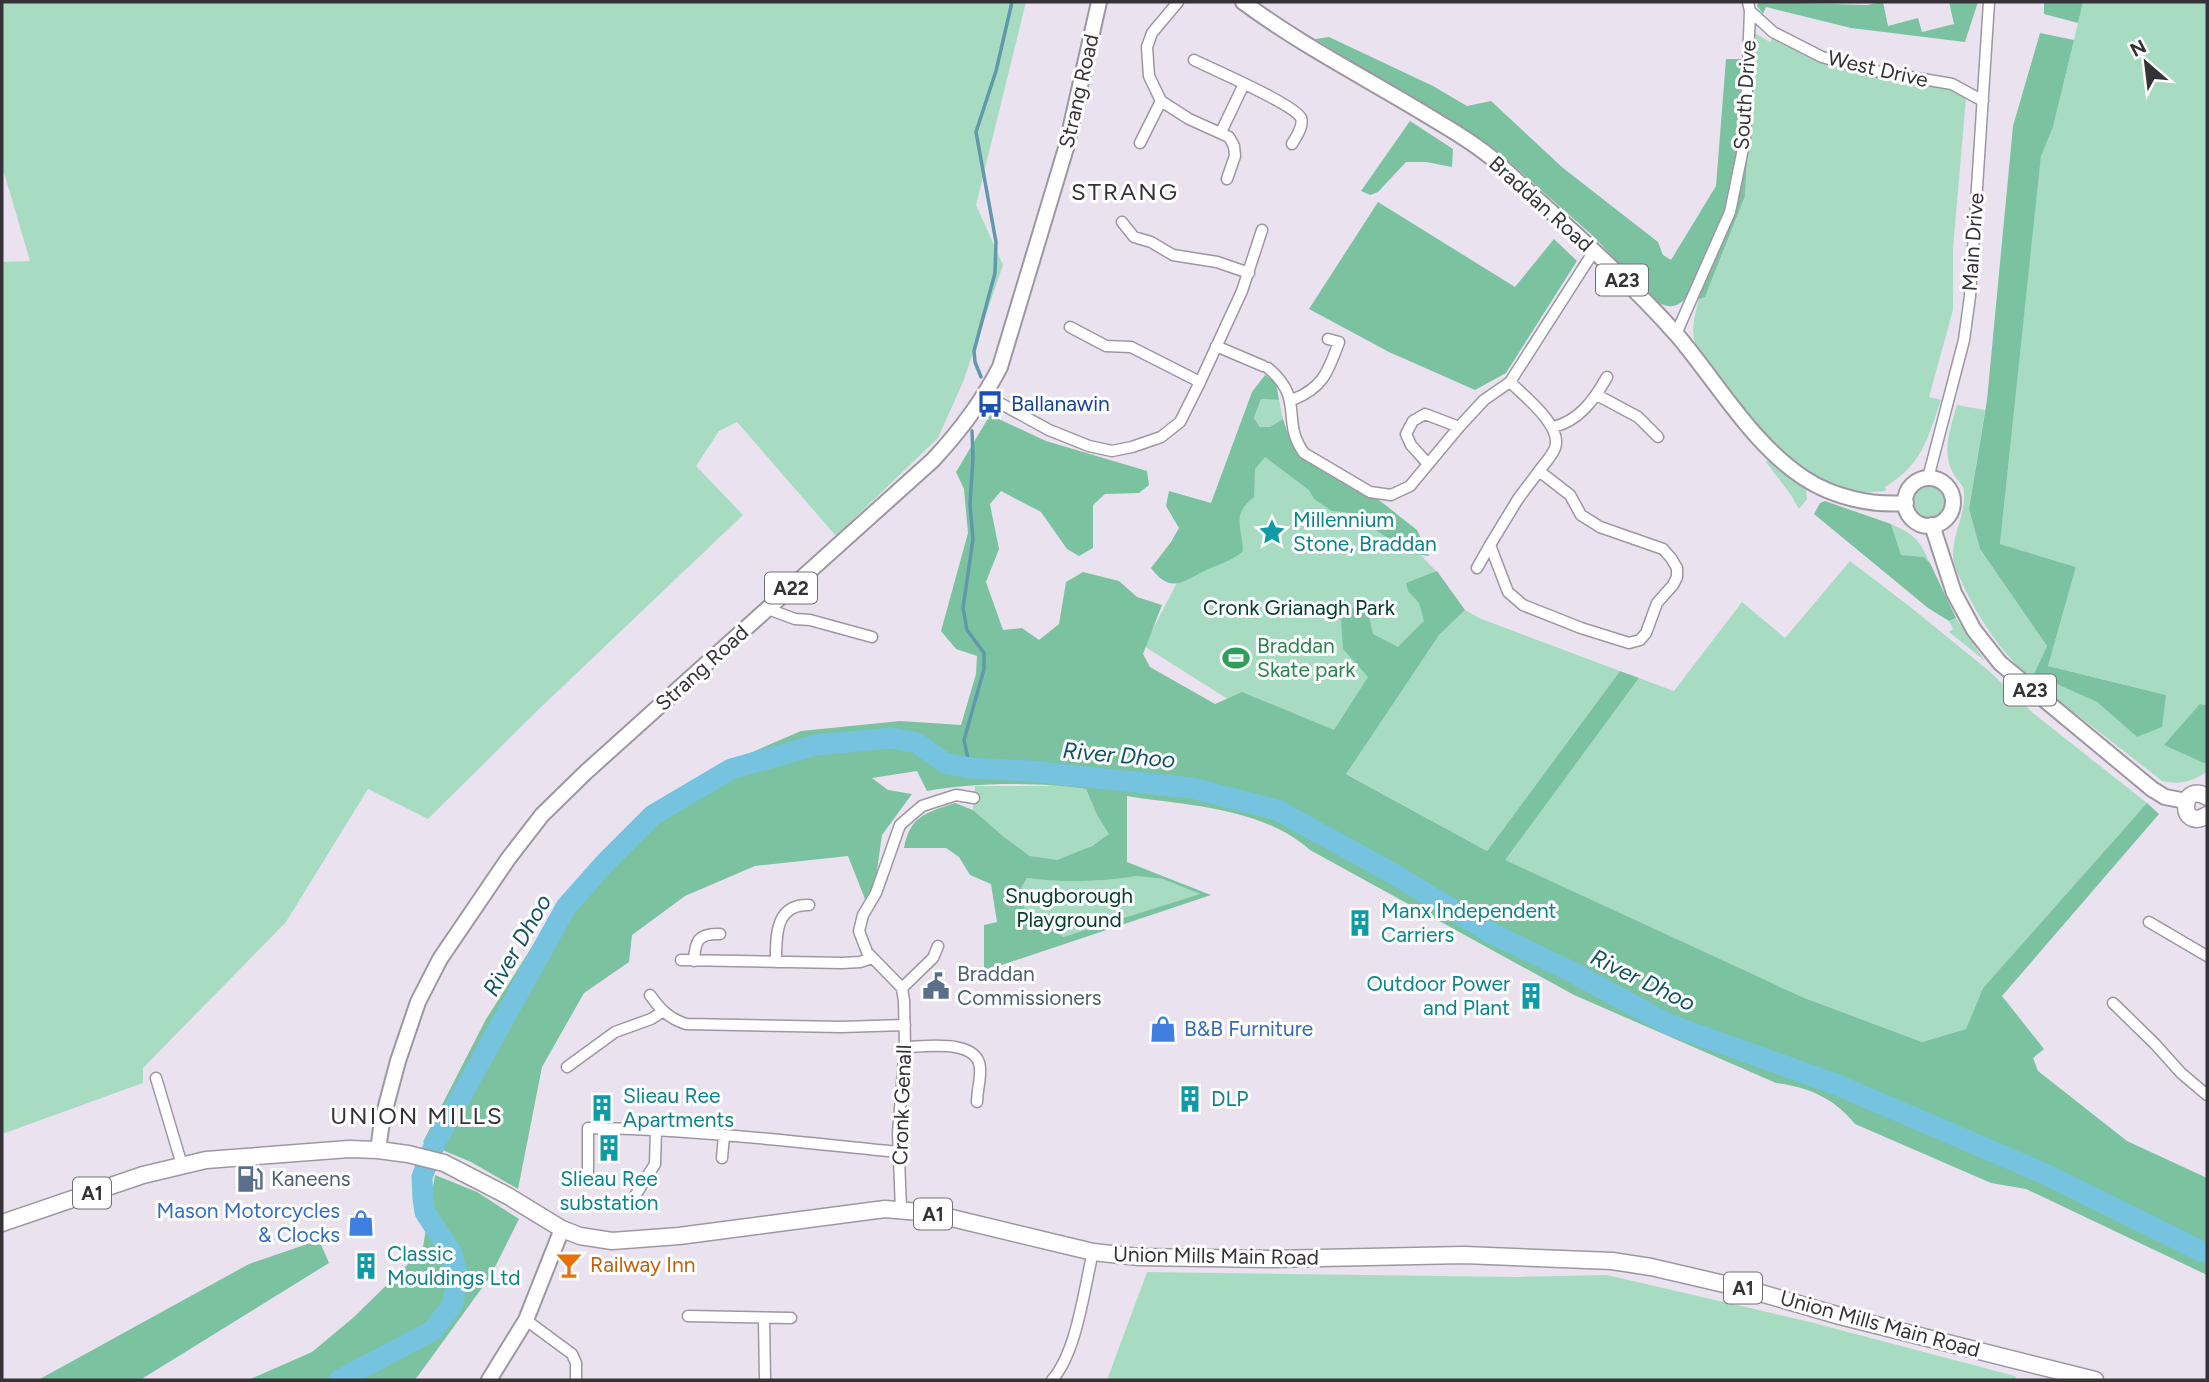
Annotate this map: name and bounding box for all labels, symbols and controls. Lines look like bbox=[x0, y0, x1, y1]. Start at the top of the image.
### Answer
north arrow bbox=[2111, 28, 2181, 98]
street label: Strang Road bbox=[1053, 31, 1104, 150]
text: N bbox=[2126, 35, 2150, 62]
street label: South Drive bbox=[1728, 39, 1761, 151]
street label: West Drive bbox=[1825, 45, 1931, 92]
street label: Braddan Road bbox=[1484, 150, 1598, 257]
district label: STRANG bbox=[1071, 177, 1179, 206]
street label: Main Drive bbox=[1957, 192, 1988, 292]
road number: A23 bbox=[1596, 264, 1648, 296]
bus stop icon: Ballanawin bbox=[975, 389, 1005, 419]
place label: Ballanawin bbox=[1011, 391, 1110, 416]
place label: Millennium Stone, Braddan bbox=[1293, 507, 1437, 556]
place icon: Millennium Stone, Braddan bbox=[1257, 517, 1287, 547]
road number: A22 bbox=[765, 572, 817, 604]
park label: Cronk Grianagh Park bbox=[1203, 595, 1396, 620]
street label: Strang Road bbox=[650, 619, 753, 716]
place label: Braddan Skate park bbox=[1257, 633, 1356, 682]
sports icon: Braddan Skate park bbox=[1221, 643, 1251, 673]
road number: A23 bbox=[2004, 674, 2056, 706]
water label: River Dhoo bbox=[1062, 736, 1176, 774]
park label: Snugborough Playground bbox=[1005, 883, 1133, 932]
water label: River Dhoo bbox=[477, 889, 557, 1001]
place label: Manx Independent Carriers bbox=[1381, 898, 1557, 947]
building icon: Manx Independent Carriers bbox=[1345, 908, 1375, 938]
water label: River Dhoo bbox=[1586, 943, 1700, 1017]
place label: Braddan Commissioners bbox=[957, 961, 1102, 1010]
public building icon: Braddan Commissioners bbox=[921, 971, 951, 1001]
place label: Outdoor Power and Plant bbox=[1367, 971, 1510, 1020]
building icon: Outdoor Power and Plant bbox=[1516, 981, 1546, 1011]
shop icon: B&B Furniture bbox=[1148, 1014, 1178, 1044]
place label: B&B Furniture bbox=[1184, 1016, 1313, 1041]
street label: Cronk Genall bbox=[887, 1044, 916, 1166]
place label: Slieau Ree Apartments bbox=[623, 1083, 734, 1132]
building icon: DLP bbox=[1175, 1084, 1205, 1114]
place label: DLP bbox=[1211, 1086, 1249, 1111]
building icon: Slieau Ree Apartments bbox=[587, 1093, 617, 1123]
district label: UNION MILLS bbox=[330, 1101, 504, 1130]
building icon: Slieau Ree substation bbox=[594, 1133, 624, 1163]
fuel station icon: Kaneens bbox=[235, 1164, 265, 1194]
place label: Kaneens bbox=[271, 1166, 351, 1191]
place label: Slieau Ree substation bbox=[560, 1166, 658, 1215]
road number: A1 bbox=[73, 1177, 111, 1208]
place label: Mason Motorcycles & Clocks bbox=[156, 1198, 340, 1247]
road number: A1 bbox=[914, 1198, 952, 1230]
shop icon: Mason Motorcycles & Clocks bbox=[346, 1208, 376, 1238]
place label: Classic Mouldings Ltd bbox=[387, 1241, 521, 1290]
street label: Union Mills Main Road bbox=[1113, 1241, 1319, 1270]
bar icon: Railway Inn bbox=[554, 1250, 584, 1280]
building icon: Classic Mouldings Ltd bbox=[351, 1251, 381, 1281]
place label: Railway Inn bbox=[590, 1252, 695, 1277]
road number: A1 bbox=[1724, 1272, 1762, 1304]
street label: Union Mills Main Road bbox=[1777, 1285, 1983, 1362]

